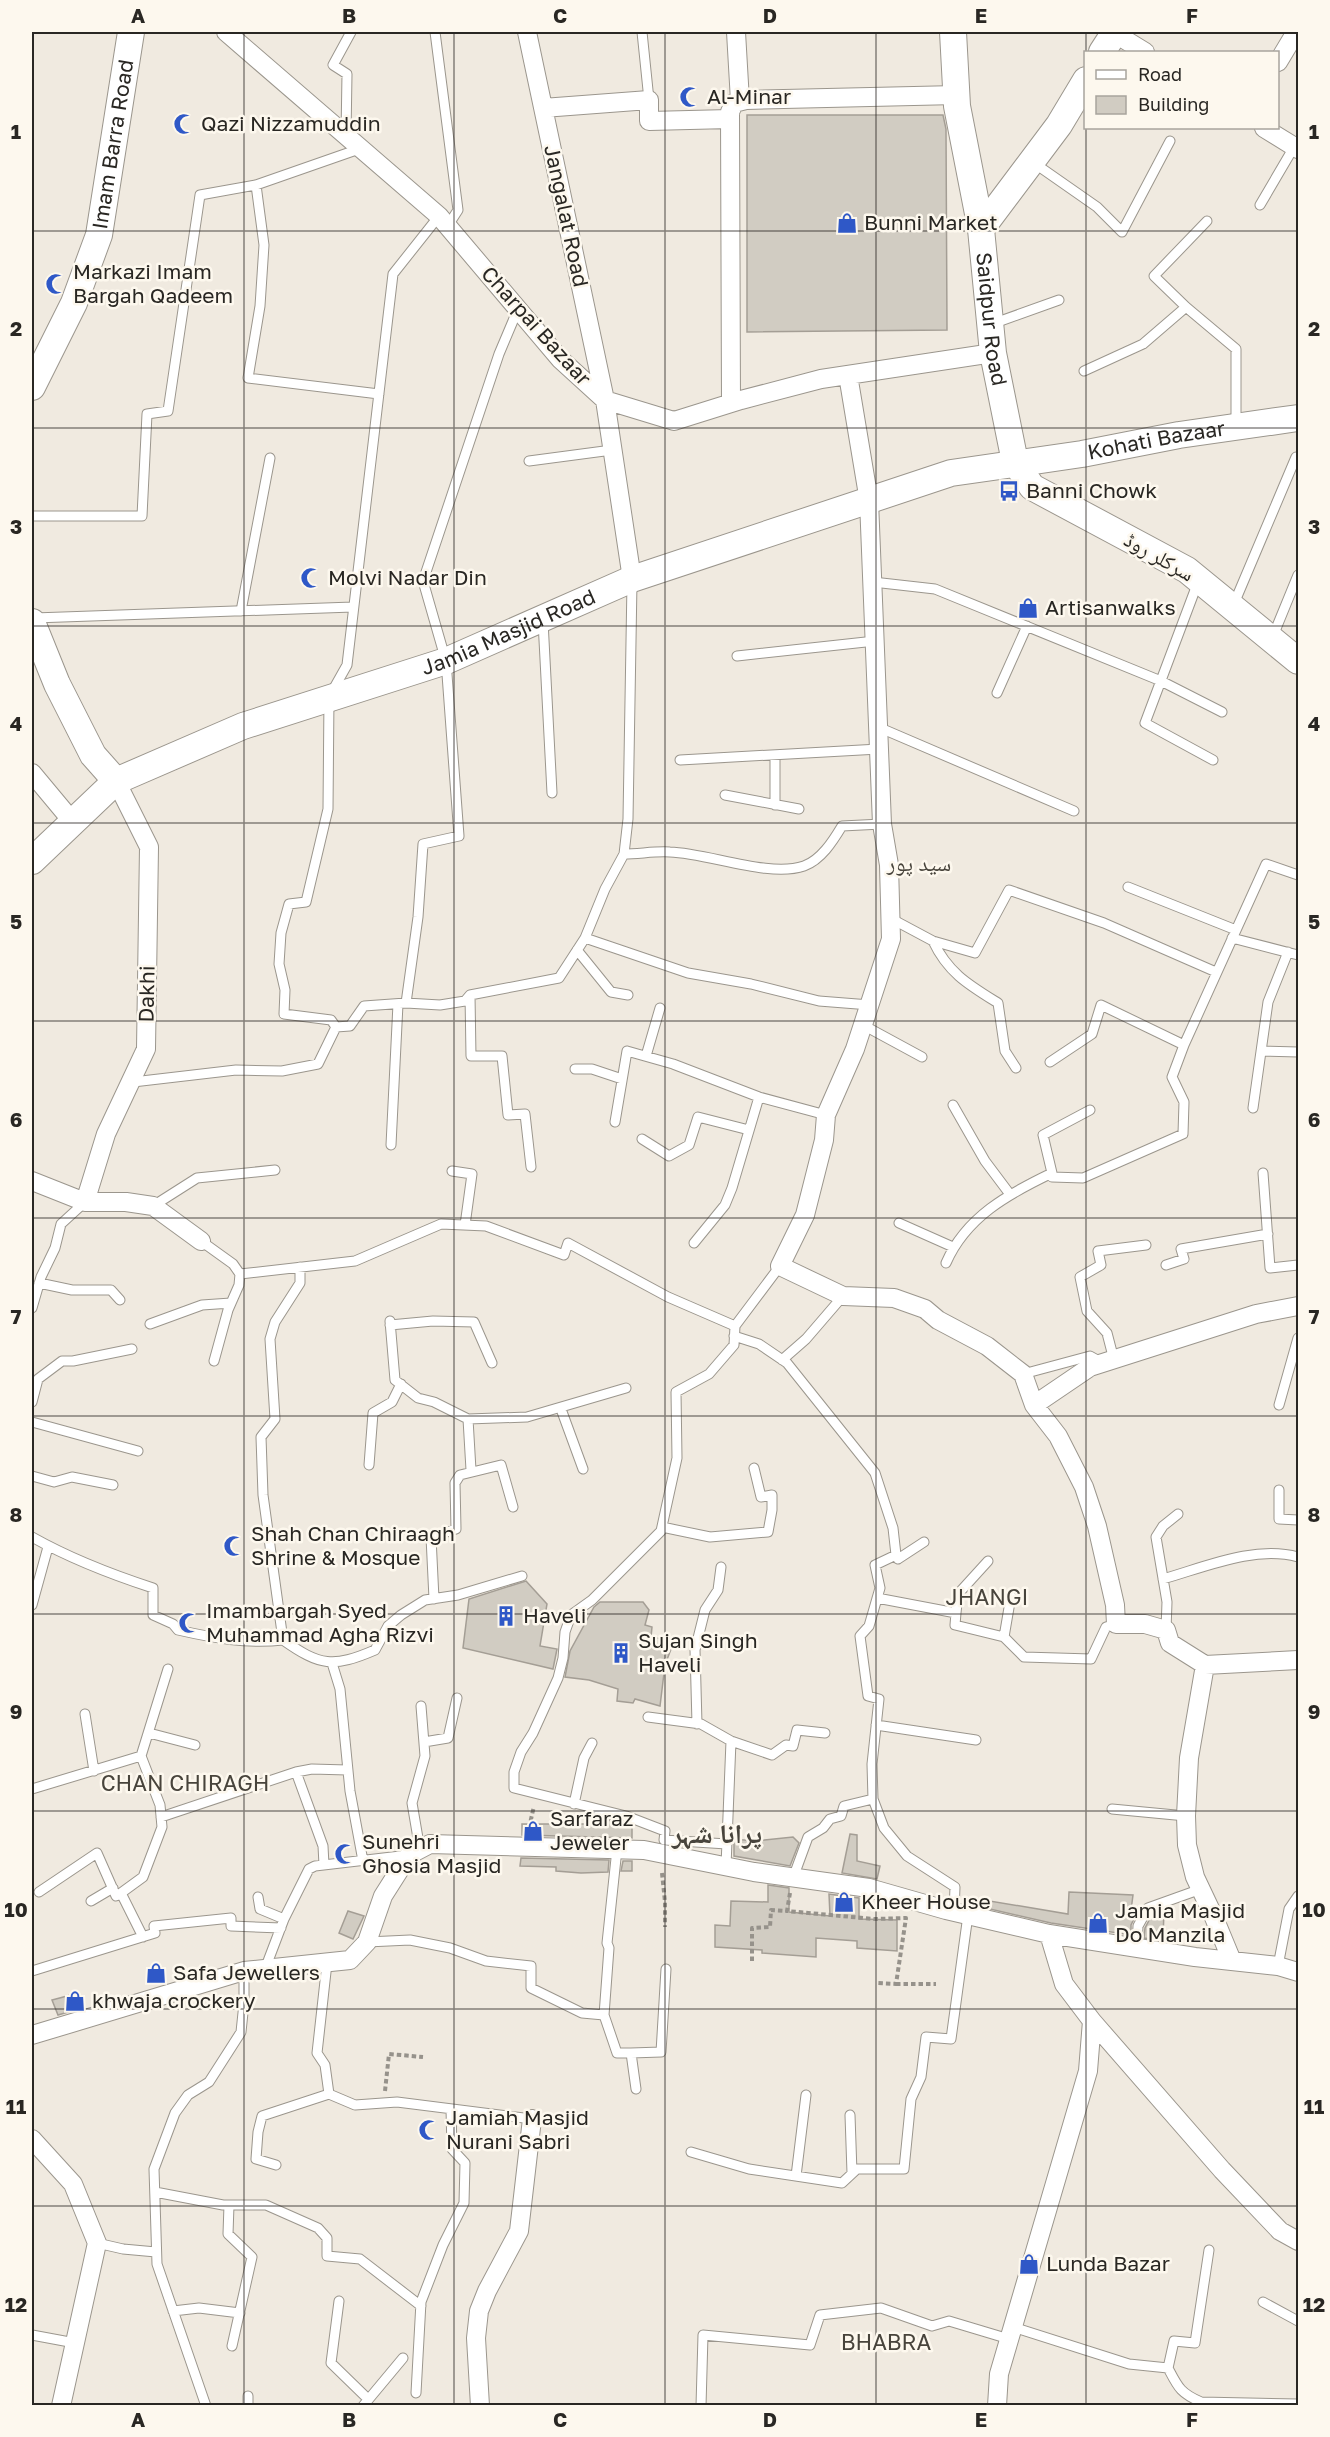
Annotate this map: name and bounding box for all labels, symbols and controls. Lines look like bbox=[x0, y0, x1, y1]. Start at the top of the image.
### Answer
text: A bbox=[131, 3, 145, 27]
text: B bbox=[342, 3, 356, 27]
text: C bbox=[553, 3, 567, 27]
text: D bbox=[763, 3, 777, 27]
text: E bbox=[975, 3, 987, 27]
text: F bbox=[1186, 3, 1198, 27]
legend bbox=[1084, 51, 1279, 129]
street label: Imam Barra Road bbox=[86, 58, 138, 231]
text: Road bbox=[1138, 63, 1182, 85]
place label: Al-Minar bbox=[707, 83, 791, 109]
mosque icon: Al-Minar bbox=[678, 85, 702, 109]
text: Building bbox=[1138, 93, 1209, 115]
place label: Qazi Nizzamuddin bbox=[201, 110, 381, 136]
mosque icon: Qazi Nizzamuddin bbox=[172, 112, 196, 136]
text: 1 bbox=[11, 119, 21, 143]
text: 1 bbox=[1309, 119, 1319, 143]
street label: Jangalat Road bbox=[539, 142, 595, 289]
place label: Bunni Market bbox=[864, 209, 998, 235]
shop icon: Bunni Market bbox=[835, 211, 859, 235]
street label: Saidpur Road bbox=[971, 251, 1013, 388]
place label: Markazi Imam Bargah Qadeem bbox=[73, 258, 233, 308]
street label: Charpai Bazaar bbox=[476, 260, 597, 390]
mosque icon: Markazi Imam Bargah Qadeem bbox=[44, 272, 68, 296]
text: 2 bbox=[10, 316, 22, 340]
text: 2 bbox=[1308, 316, 1320, 340]
street label: Kohati Bazaar bbox=[1085, 415, 1227, 465]
place label: Banni Chowk bbox=[1026, 477, 1157, 503]
bus stop icon: Banni Chowk bbox=[997, 479, 1021, 503]
text: 3 bbox=[10, 514, 22, 538]
text: 3 bbox=[1308, 514, 1320, 538]
street label: سرکلر روڈ bbox=[1120, 526, 1199, 587]
place label: Molvi Nadar Din bbox=[328, 564, 487, 590]
mosque icon: Molvi Nadar Din bbox=[299, 566, 323, 590]
street label: Jamia Masjid Road bbox=[418, 583, 599, 680]
place label: Artisanwalks bbox=[1045, 594, 1176, 620]
shop icon: Artisanwalks bbox=[1016, 596, 1040, 620]
text: 4 bbox=[10, 711, 22, 735]
text: 4 bbox=[1308, 711, 1320, 735]
district label: سید پور bbox=[886, 849, 951, 877]
text: 5 bbox=[10, 909, 22, 933]
text: 5 bbox=[1308, 909, 1320, 933]
street label: Dakhi bbox=[133, 965, 159, 1023]
text: 6 bbox=[10, 1107, 22, 1131]
text: 6 bbox=[1308, 1107, 1320, 1131]
text: 7 bbox=[11, 1304, 22, 1328]
text: 7 bbox=[1309, 1304, 1320, 1328]
text: 8 bbox=[10, 1502, 22, 1526]
text: 8 bbox=[1308, 1502, 1320, 1526]
place label: Shah Chan Chiraagh Shrine & Mosque bbox=[251, 1520, 455, 1570]
mosque icon: Shah Chan Chiraagh Shrine & Mosque bbox=[222, 1534, 246, 1558]
district label: JHANGI bbox=[946, 1583, 1028, 1610]
place label: Imambargah Syed Muhammad Agha Rizvi bbox=[206, 1597, 434, 1647]
place label: Haveli bbox=[523, 1602, 586, 1628]
building icon: Haveli bbox=[494, 1604, 518, 1628]
mosque icon: Imambargah Syed Muhammad Agha Rizvi bbox=[177, 1611, 201, 1635]
place label: Sujan Singh Haveli bbox=[638, 1627, 758, 1677]
building icon: Sujan Singh Haveli bbox=[609, 1641, 633, 1665]
text: 9 bbox=[10, 1699, 22, 1723]
text: 9 bbox=[1308, 1699, 1320, 1723]
district label: CHAN CHIRAGH bbox=[101, 1769, 269, 1796]
place label: Sarfaraz Jeweler bbox=[550, 1805, 634, 1855]
district label: پرانا شہر bbox=[671, 1817, 762, 1850]
shop icon: Sarfaraz Jeweler bbox=[521, 1819, 545, 1843]
place label: Sunehri Ghosia Masjid bbox=[362, 1828, 501, 1878]
mosque icon: Sunehri Ghosia Masjid bbox=[333, 1842, 357, 1866]
place label: Kheer House bbox=[861, 1888, 991, 1914]
shop icon: Kheer House bbox=[832, 1890, 856, 1914]
text: 10 bbox=[4, 1897, 28, 1921]
place label: Jamia Masjid Do Manzila bbox=[1115, 1897, 1245, 1947]
text: 10 bbox=[1302, 1897, 1326, 1921]
shop icon: Jamia Masjid Do Manzila bbox=[1086, 1911, 1110, 1935]
place label: Safa Jewellers bbox=[173, 1959, 320, 1985]
shop icon: Safa Jewellers bbox=[144, 1961, 168, 1985]
place label: khwaja crockery bbox=[92, 1987, 256, 2013]
shop icon: khwaja crockery bbox=[63, 1989, 87, 2013]
text: 11 bbox=[6, 2094, 26, 2118]
text: 11 bbox=[1304, 2094, 1324, 2118]
place label: Jamiah Masjid Nurani Sabri bbox=[446, 2104, 589, 2154]
mosque icon: Jamiah Masjid Nurani Sabri bbox=[417, 2118, 441, 2142]
place label: Lunda Bazar bbox=[1046, 2250, 1170, 2276]
shop icon: Lunda Bazar bbox=[1017, 2252, 1041, 2276]
text: 12 bbox=[5, 2292, 27, 2316]
text: 12 bbox=[1303, 2292, 1325, 2316]
district label: BHABRA bbox=[841, 2328, 932, 2355]
text: A bbox=[131, 2407, 145, 2431]
text: B bbox=[342, 2407, 356, 2431]
text: C bbox=[553, 2407, 567, 2431]
text: D bbox=[763, 2407, 777, 2431]
text: E bbox=[975, 2407, 987, 2431]
text: F bbox=[1186, 2407, 1198, 2431]

